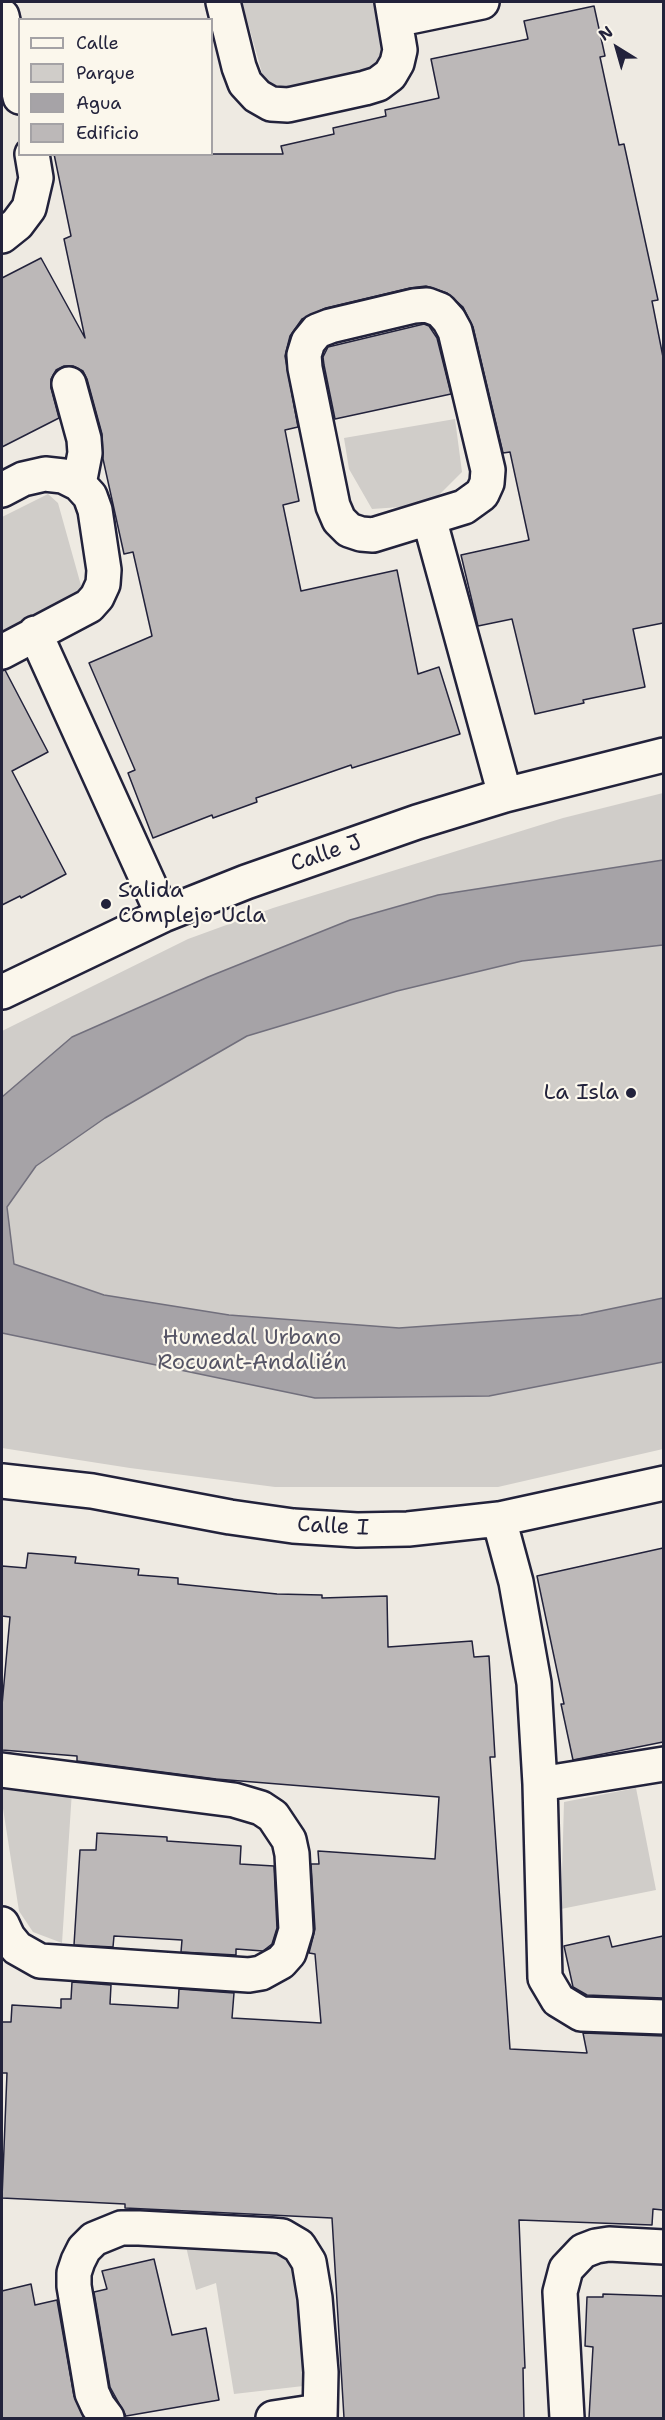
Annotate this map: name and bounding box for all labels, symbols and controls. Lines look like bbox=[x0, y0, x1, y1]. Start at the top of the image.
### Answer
legend bbox=[18, 18, 213, 156]
north arrow bbox=[587, 18, 647, 78]
text: N bbox=[594, 21, 617, 45]
text: Calle bbox=[76, 31, 119, 55]
text: Parque bbox=[76, 61, 135, 85]
text: Agua bbox=[76, 91, 121, 115]
text: Edificio bbox=[76, 121, 139, 145]
street label: Calle J bbox=[287, 830, 365, 878]
place label: Salida Complejo Ucla bbox=[118, 878, 266, 930]
marker: Salida Complejo Ucla bbox=[99, 897, 113, 911]
place label: La Isla bbox=[544, 1080, 619, 1106]
marker: La Isla bbox=[624, 1086, 638, 1100]
park label: Humedal Urbano Rocuant-Andalién bbox=[157, 1325, 347, 1376]
street label: Calle I bbox=[296, 1512, 370, 1542]

